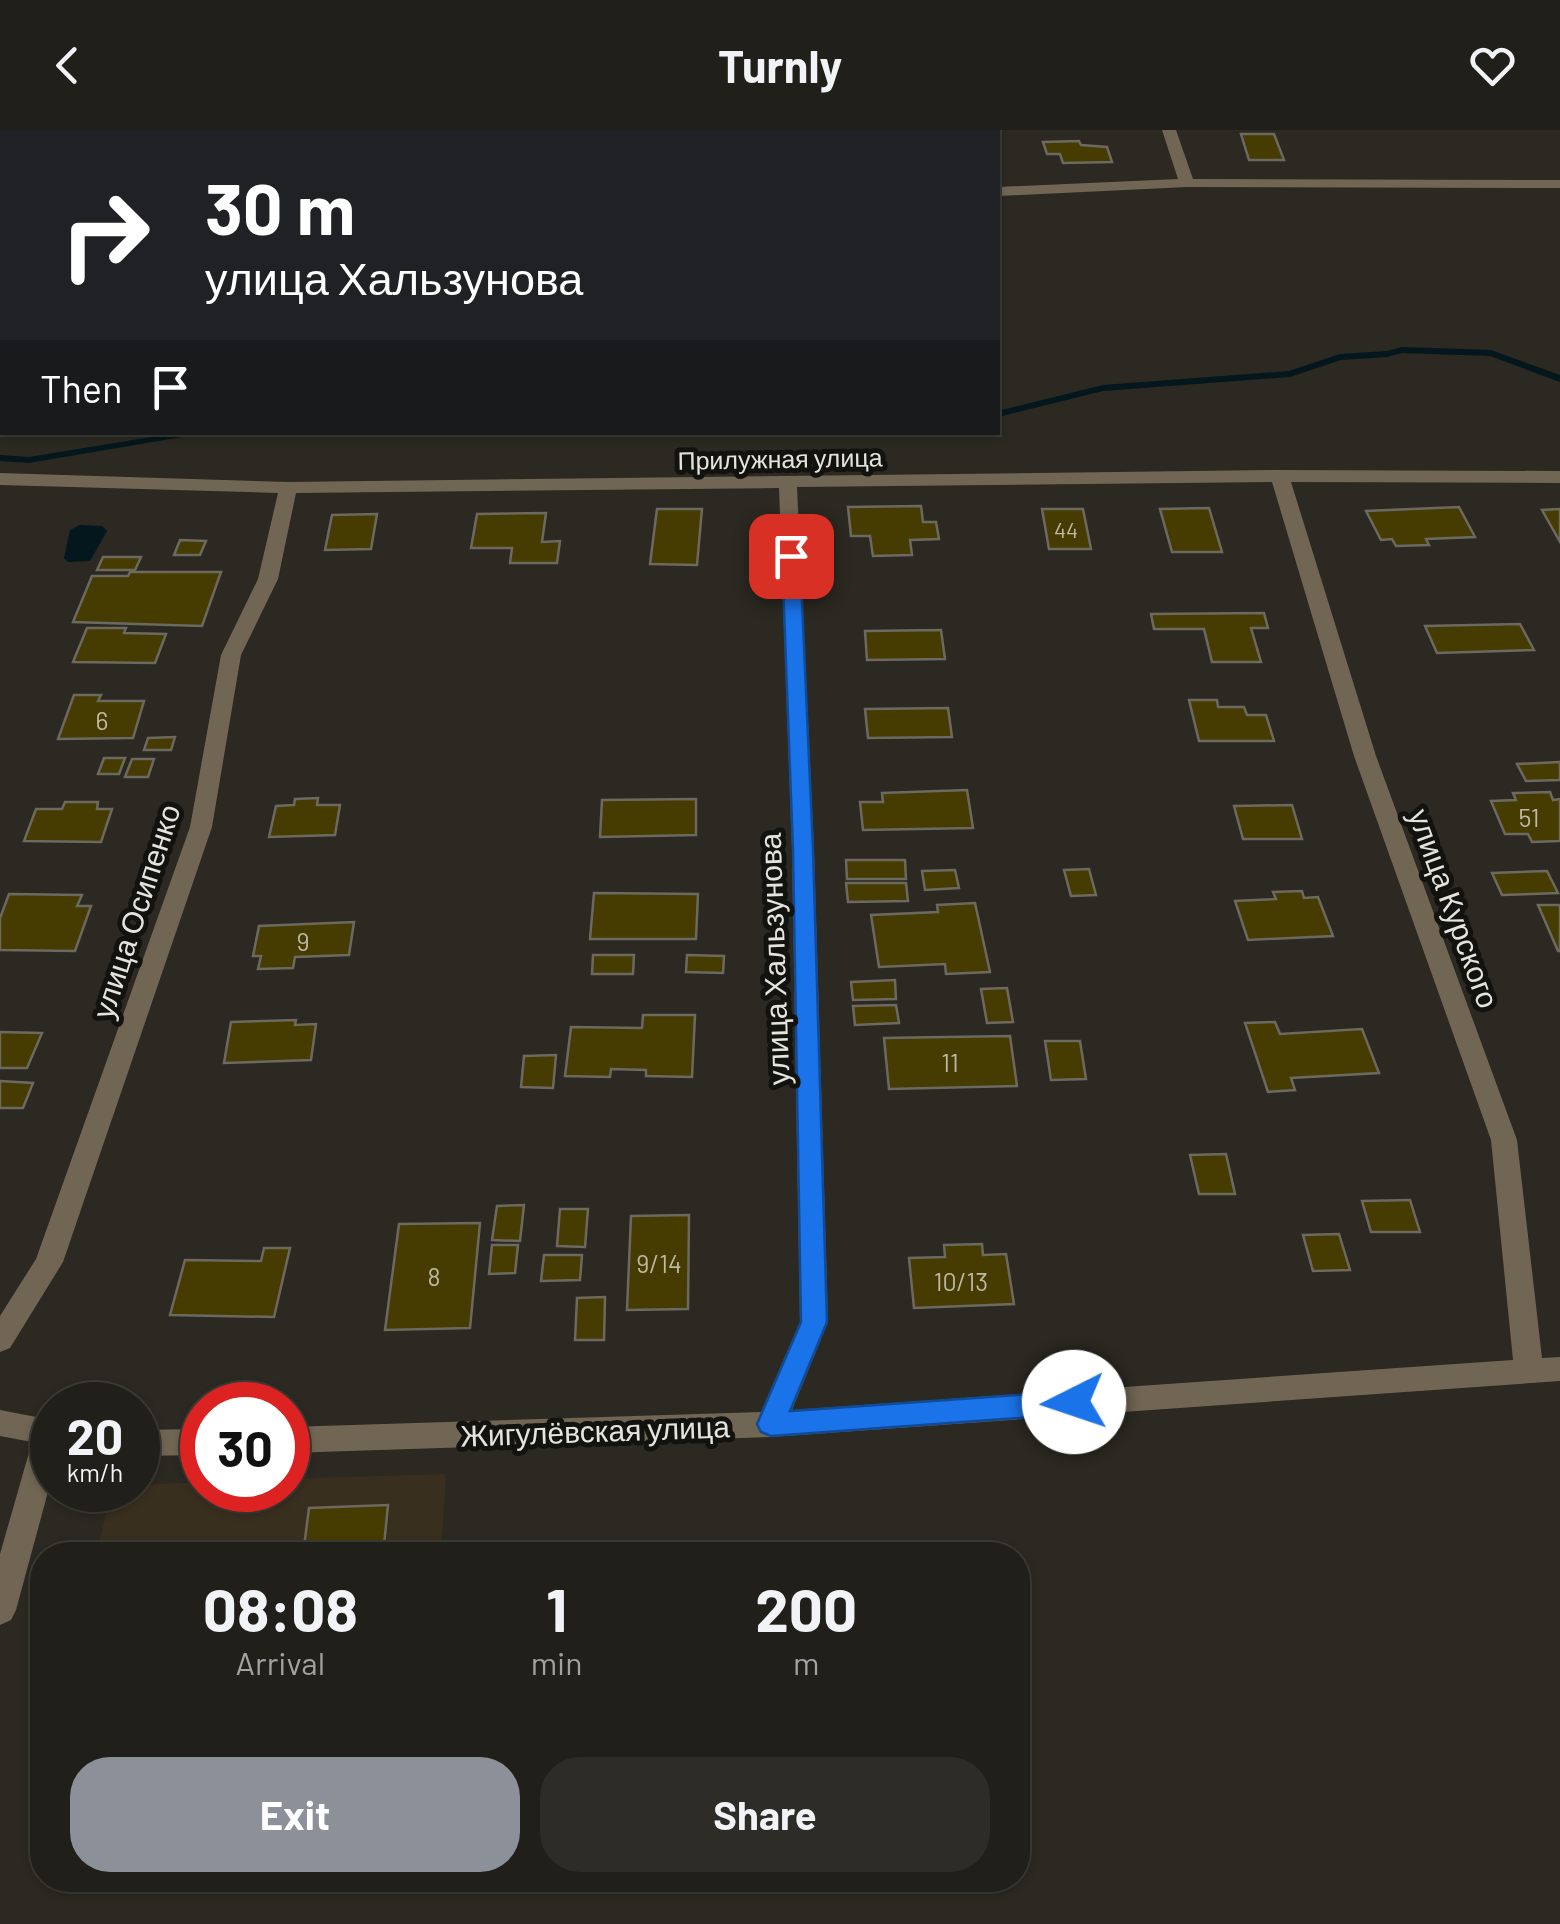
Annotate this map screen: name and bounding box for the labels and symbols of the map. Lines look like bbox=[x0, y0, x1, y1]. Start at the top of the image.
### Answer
street label: Прилужная улица bbox=[677, 441, 883, 475]
pin bbox=[749, 514, 834, 599]
house number: 44 bbox=[1054, 516, 1078, 542]
house number: 6 bbox=[96, 705, 108, 735]
street label: улица Осипенко bbox=[83, 799, 187, 1023]
house number: 51 bbox=[1519, 802, 1539, 832]
street label: улица Курского bbox=[1402, 803, 1508, 1013]
street label: улица Хальзунова bbox=[751, 832, 795, 1086]
house number: 9 bbox=[296, 926, 310, 956]
house number: 11 bbox=[941, 1047, 959, 1077]
house number: 9/14 bbox=[636, 1248, 682, 1278]
house number: 8 bbox=[427, 1261, 441, 1291]
house number: 10/13 bbox=[934, 1266, 988, 1296]
position arrow bbox=[1022, 1350, 1126, 1454]
speed limit sign: 30 bbox=[180, 1382, 310, 1512]
street label: Жигулёвская улица bbox=[460, 1407, 731, 1453]

